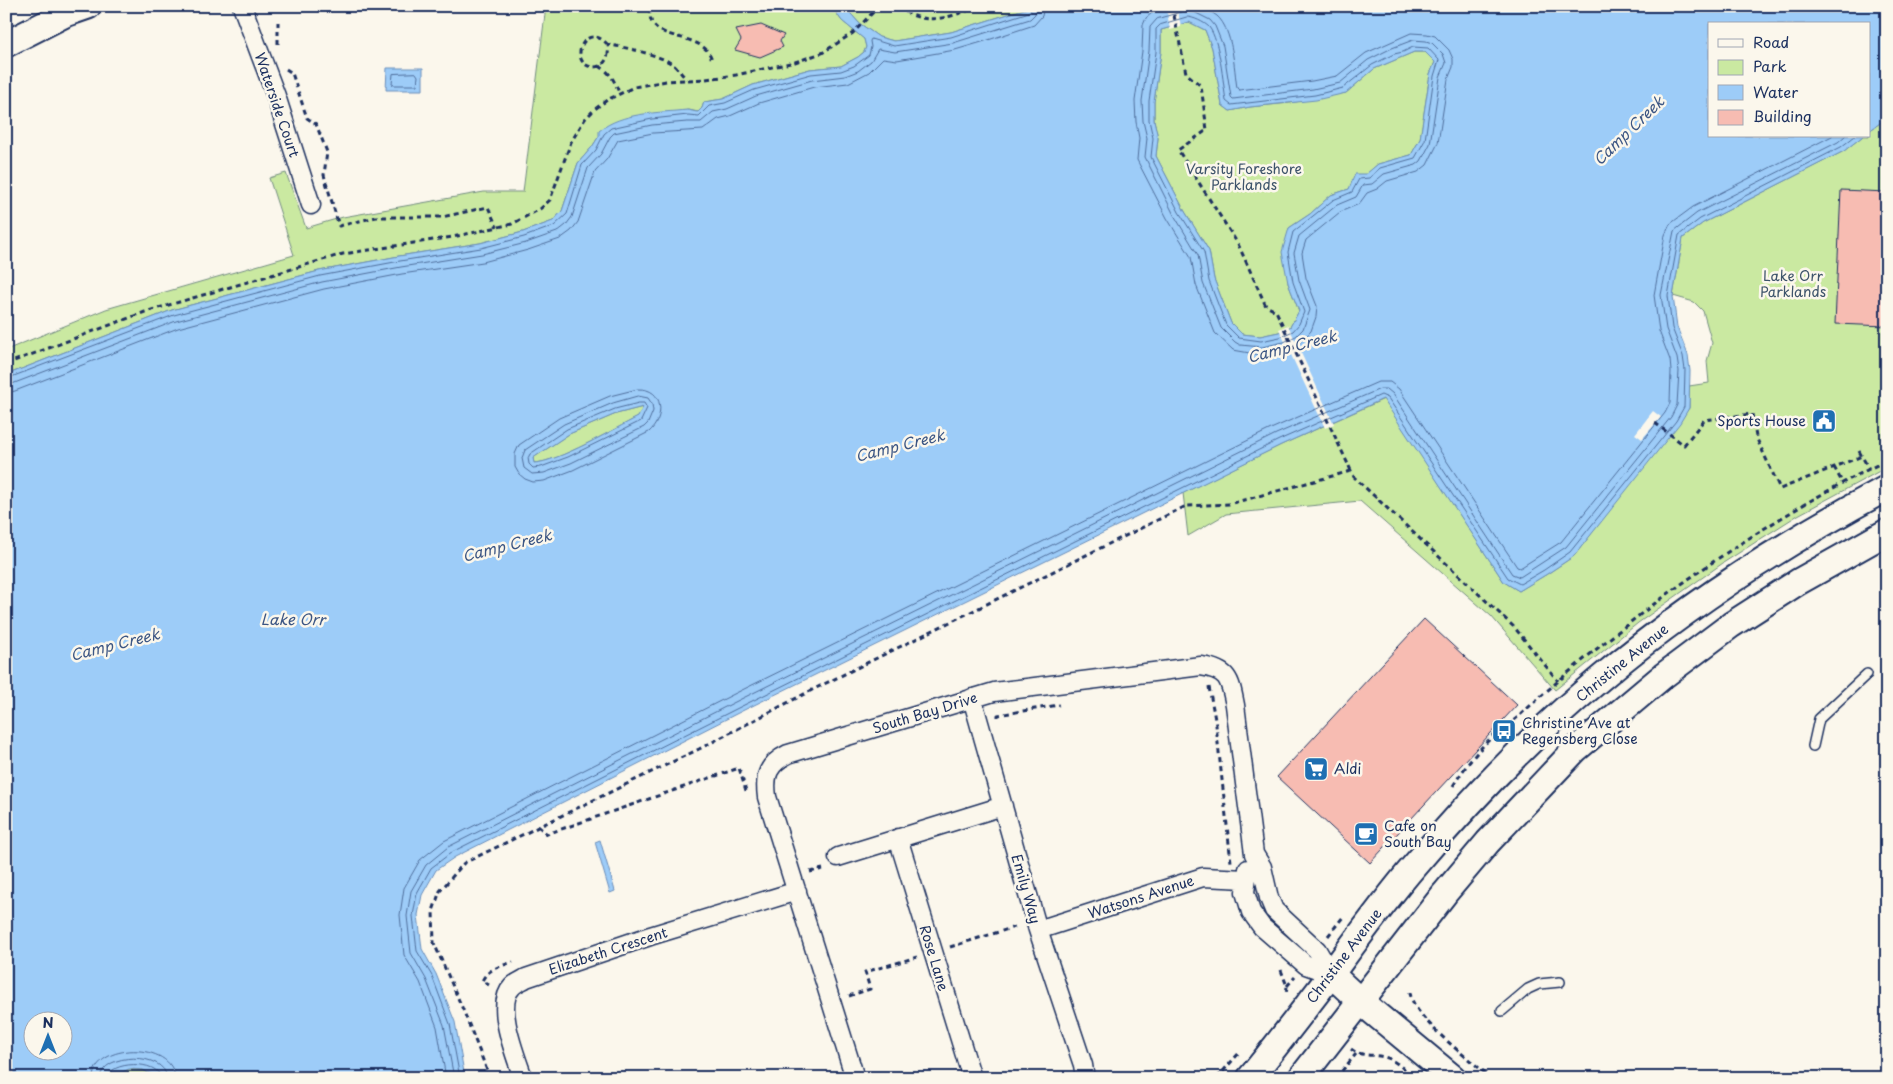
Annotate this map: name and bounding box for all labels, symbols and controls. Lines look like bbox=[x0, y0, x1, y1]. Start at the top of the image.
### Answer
legend bbox=[1708, 22, 1870, 138]
text: Road bbox=[1753, 30, 1789, 53]
street label: Waterside Court bbox=[250, 50, 305, 160]
text: Park bbox=[1753, 54, 1787, 77]
text: Water bbox=[1753, 80, 1798, 103]
water label: Camp Creek bbox=[1587, 89, 1669, 170]
text: Building bbox=[1753, 104, 1812, 127]
park label: Varsity Foreshore Parklands bbox=[1186, 158, 1302, 195]
park label: Lake Orr Parklands bbox=[1760, 265, 1826, 302]
water label: Camp Creek bbox=[1245, 323, 1340, 368]
public building icon: Sports House bbox=[1811, 408, 1837, 434]
place label: Sports House bbox=[1717, 410, 1806, 431]
water label: Camp Creek bbox=[853, 422, 948, 467]
water label: Camp Creek bbox=[460, 522, 555, 567]
water label: Lake Orr bbox=[261, 607, 327, 630]
street label: Christine Avenue bbox=[1571, 618, 1673, 707]
water label: Camp Creek bbox=[68, 621, 163, 666]
street label: South Bay Drive bbox=[870, 687, 980, 738]
place label: Christine Ave at Regensberg Close bbox=[1522, 712, 1638, 749]
bus stop icon: Christine Ave at Regensberg Close bbox=[1491, 718, 1517, 744]
supermarket icon: Aldi bbox=[1303, 756, 1329, 782]
place label: Aldi bbox=[1334, 758, 1361, 779]
place label: Cafe on South Bay bbox=[1384, 815, 1452, 852]
cafe icon: Cafe on South Bay bbox=[1353, 821, 1379, 847]
street label: Emily Way bbox=[1007, 852, 1046, 926]
street label: Watsons Avenue bbox=[1085, 869, 1197, 924]
street label: Christine Avenue bbox=[1301, 904, 1386, 1008]
street label: Elizabeth Crescent bbox=[546, 921, 670, 980]
street label: Rose Lane bbox=[914, 922, 954, 994]
north arrow bbox=[22, 1012, 72, 1062]
text: N bbox=[42, 1012, 54, 1033]

